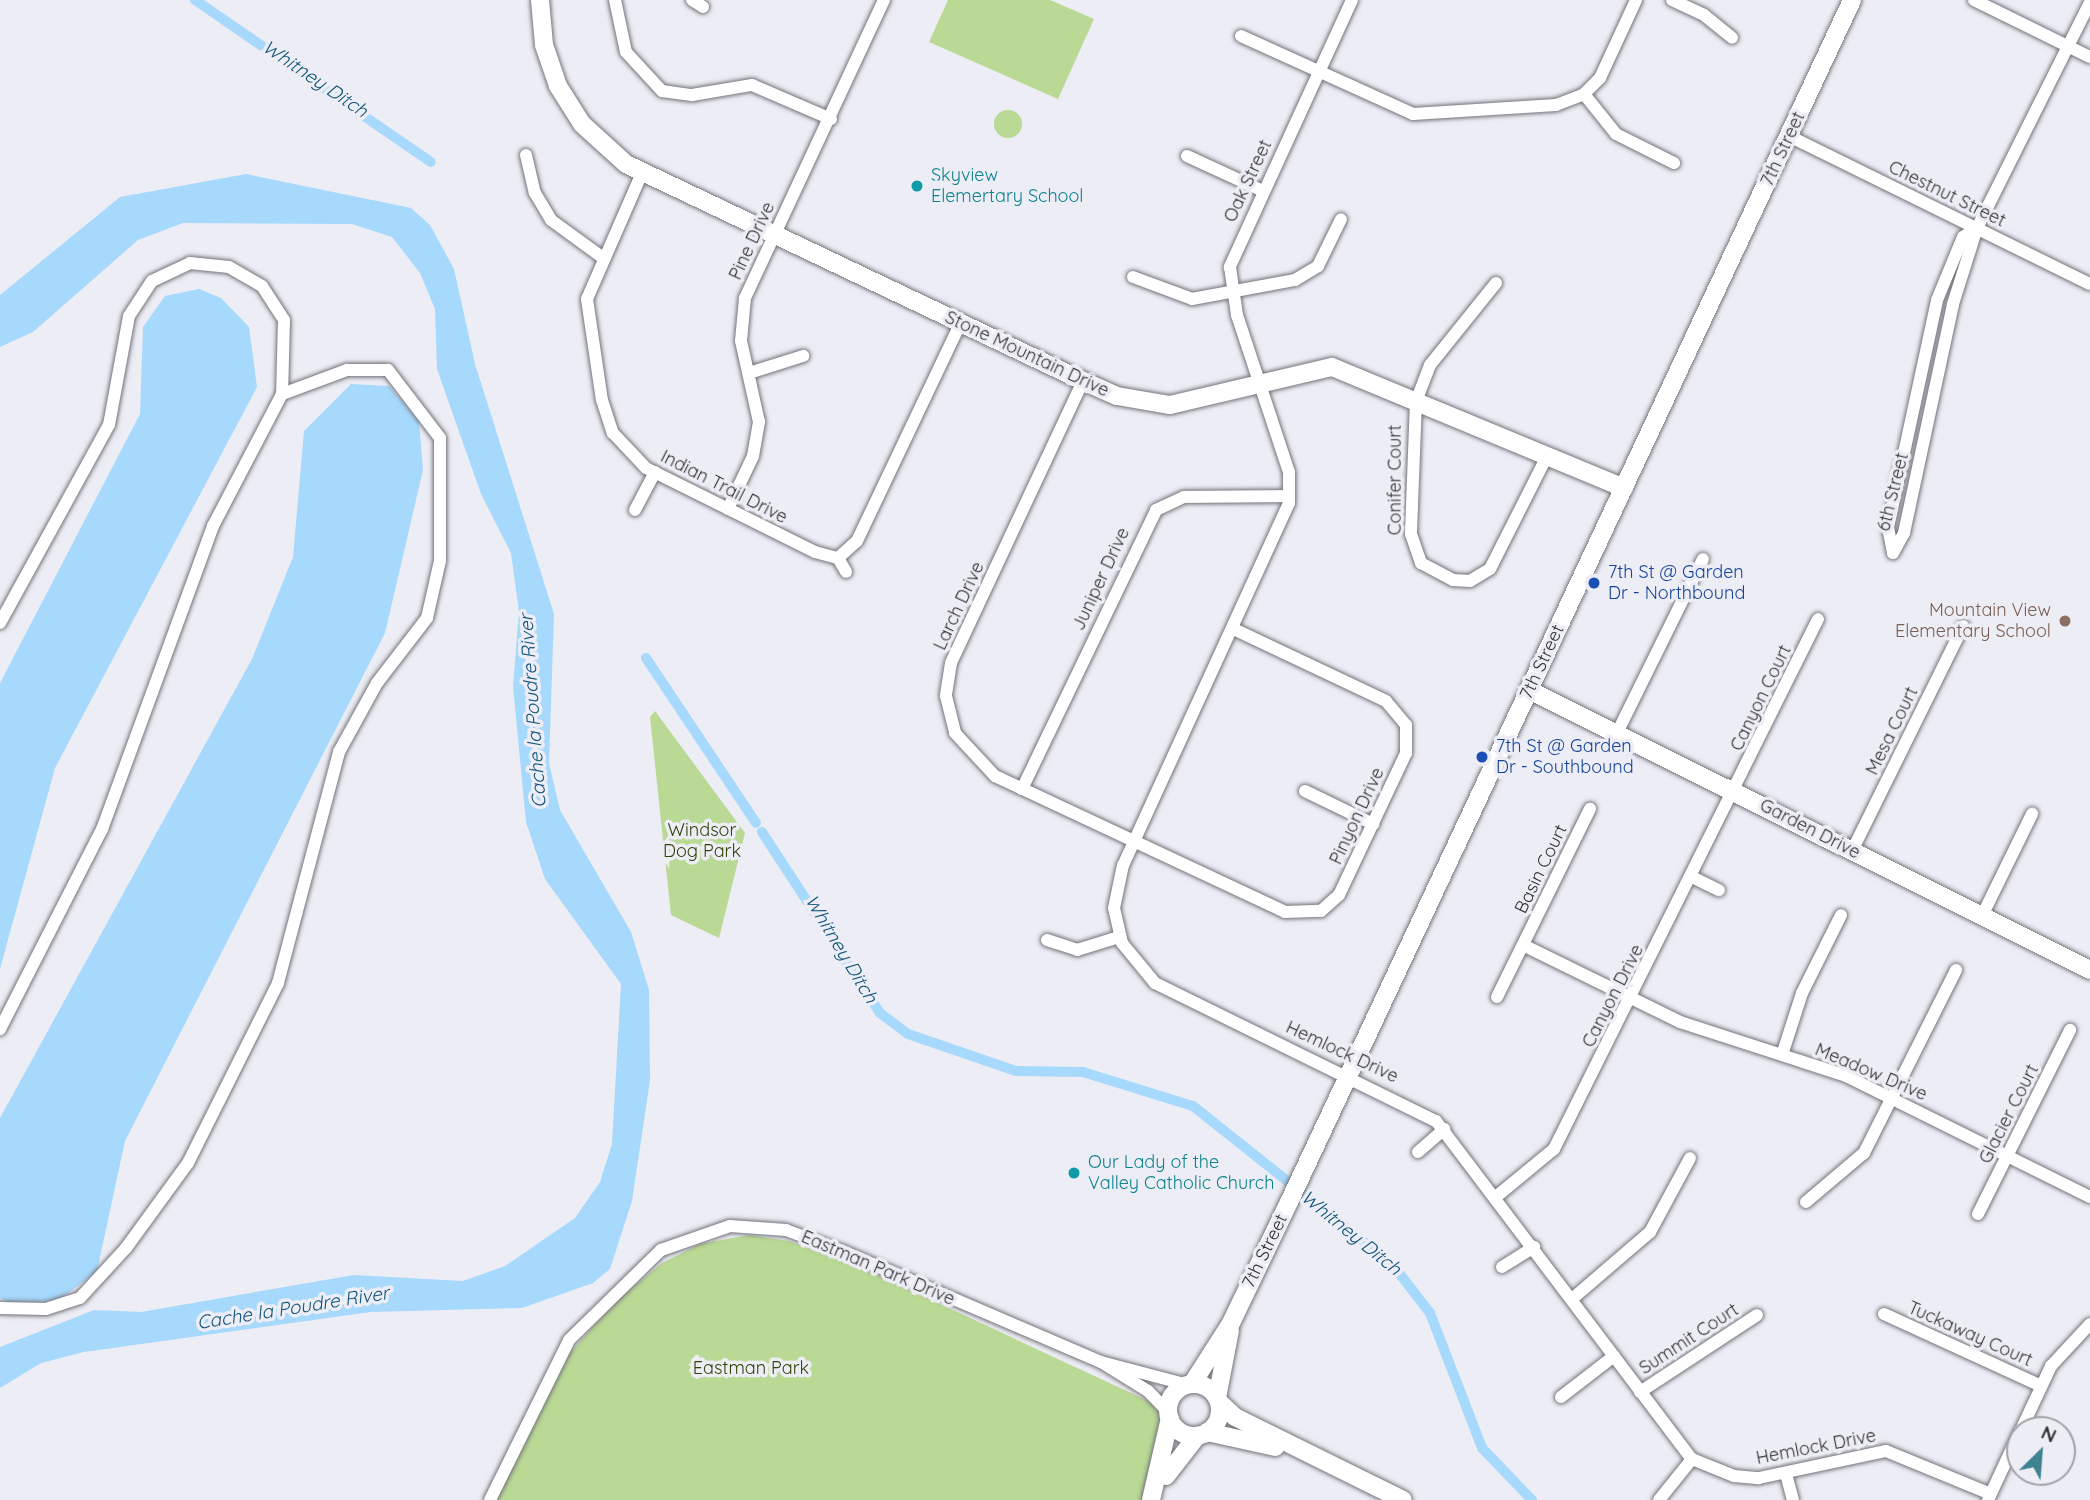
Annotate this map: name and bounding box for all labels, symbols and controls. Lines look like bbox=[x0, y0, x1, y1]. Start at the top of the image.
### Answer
water label: Whitney Ditch bbox=[258, 35, 372, 123]
street label: 7th Street bbox=[1756, 108, 1810, 190]
street label: Oak Street bbox=[1220, 136, 1276, 226]
street label: Chestnut Street bbox=[1885, 156, 2009, 232]
place label: Skyview Elemertary School bbox=[931, 165, 1083, 208]
marker: Skyview Elemertary School bbox=[909, 178, 925, 194]
street label: Pine Drive bbox=[725, 199, 779, 283]
street label: Stone Mountain Drive bbox=[942, 307, 1112, 401]
street label: Conifer Court bbox=[1384, 425, 1406, 535]
street label: Indian Trail Drive bbox=[657, 446, 791, 528]
street label: 6th Street bbox=[1873, 451, 1913, 533]
street label: Juniper Drive bbox=[1068, 524, 1134, 634]
street label: Larch Drive bbox=[929, 558, 989, 654]
place label: 7th St @ Garden Dr - Northbound bbox=[1608, 562, 1745, 604]
marker: 7th St @ Garden Dr - Northbound bbox=[1586, 575, 1602, 591]
place label: Mountain View Elementary School bbox=[1895, 600, 2051, 642]
water label: Cache la Poudre River bbox=[515, 613, 551, 809]
marker: Mountain View Elementary School bbox=[2057, 613, 2073, 629]
street label: 7th Street bbox=[1515, 621, 1569, 703]
street label: Canyon Court bbox=[1726, 641, 1796, 755]
street label: Mesa Court bbox=[1861, 683, 1923, 779]
place label: 7th St @ Garden Dr - Southbound bbox=[1496, 736, 1634, 778]
marker: 7th St @ Garden Dr - Southbound bbox=[1474, 749, 1490, 765]
street label: Pinyon Drive bbox=[1325, 764, 1389, 868]
street label: Garden Drive bbox=[1756, 794, 1864, 864]
park label: Windsor Dog Park bbox=[663, 820, 741, 862]
street label: Basin Court bbox=[1510, 821, 1572, 917]
water label: Whitney Ditch bbox=[800, 891, 882, 1007]
street label: Canyon Drive bbox=[1578, 941, 1648, 1051]
street label: Hemlock Drive bbox=[1282, 1017, 1402, 1087]
street label: Meadow Drive bbox=[1812, 1039, 1930, 1105]
street label: Glacier Court bbox=[1975, 1061, 2043, 1167]
place label: Our Lady of the Valley Catholic Church bbox=[1088, 1152, 1274, 1194]
marker: Our Lady of the Valley Catholic Church bbox=[1066, 1165, 1082, 1181]
water label: Whitney Ditch bbox=[1296, 1186, 1406, 1280]
street label: 7th Street bbox=[1238, 1210, 1292, 1292]
street label: Eastman Park Drive bbox=[798, 1226, 958, 1310]
water label: Cache la Poudre River bbox=[195, 1282, 391, 1334]
street label: Tuckaway Court bbox=[1904, 1297, 2036, 1371]
street label: Summit Court bbox=[1635, 1299, 1743, 1379]
park label: Eastman Park bbox=[693, 1357, 809, 1379]
north arrow bbox=[2006, 1416, 2076, 1486]
text: N bbox=[2038, 1420, 2060, 1448]
street label: Hemlock Drive bbox=[1754, 1425, 1878, 1469]

